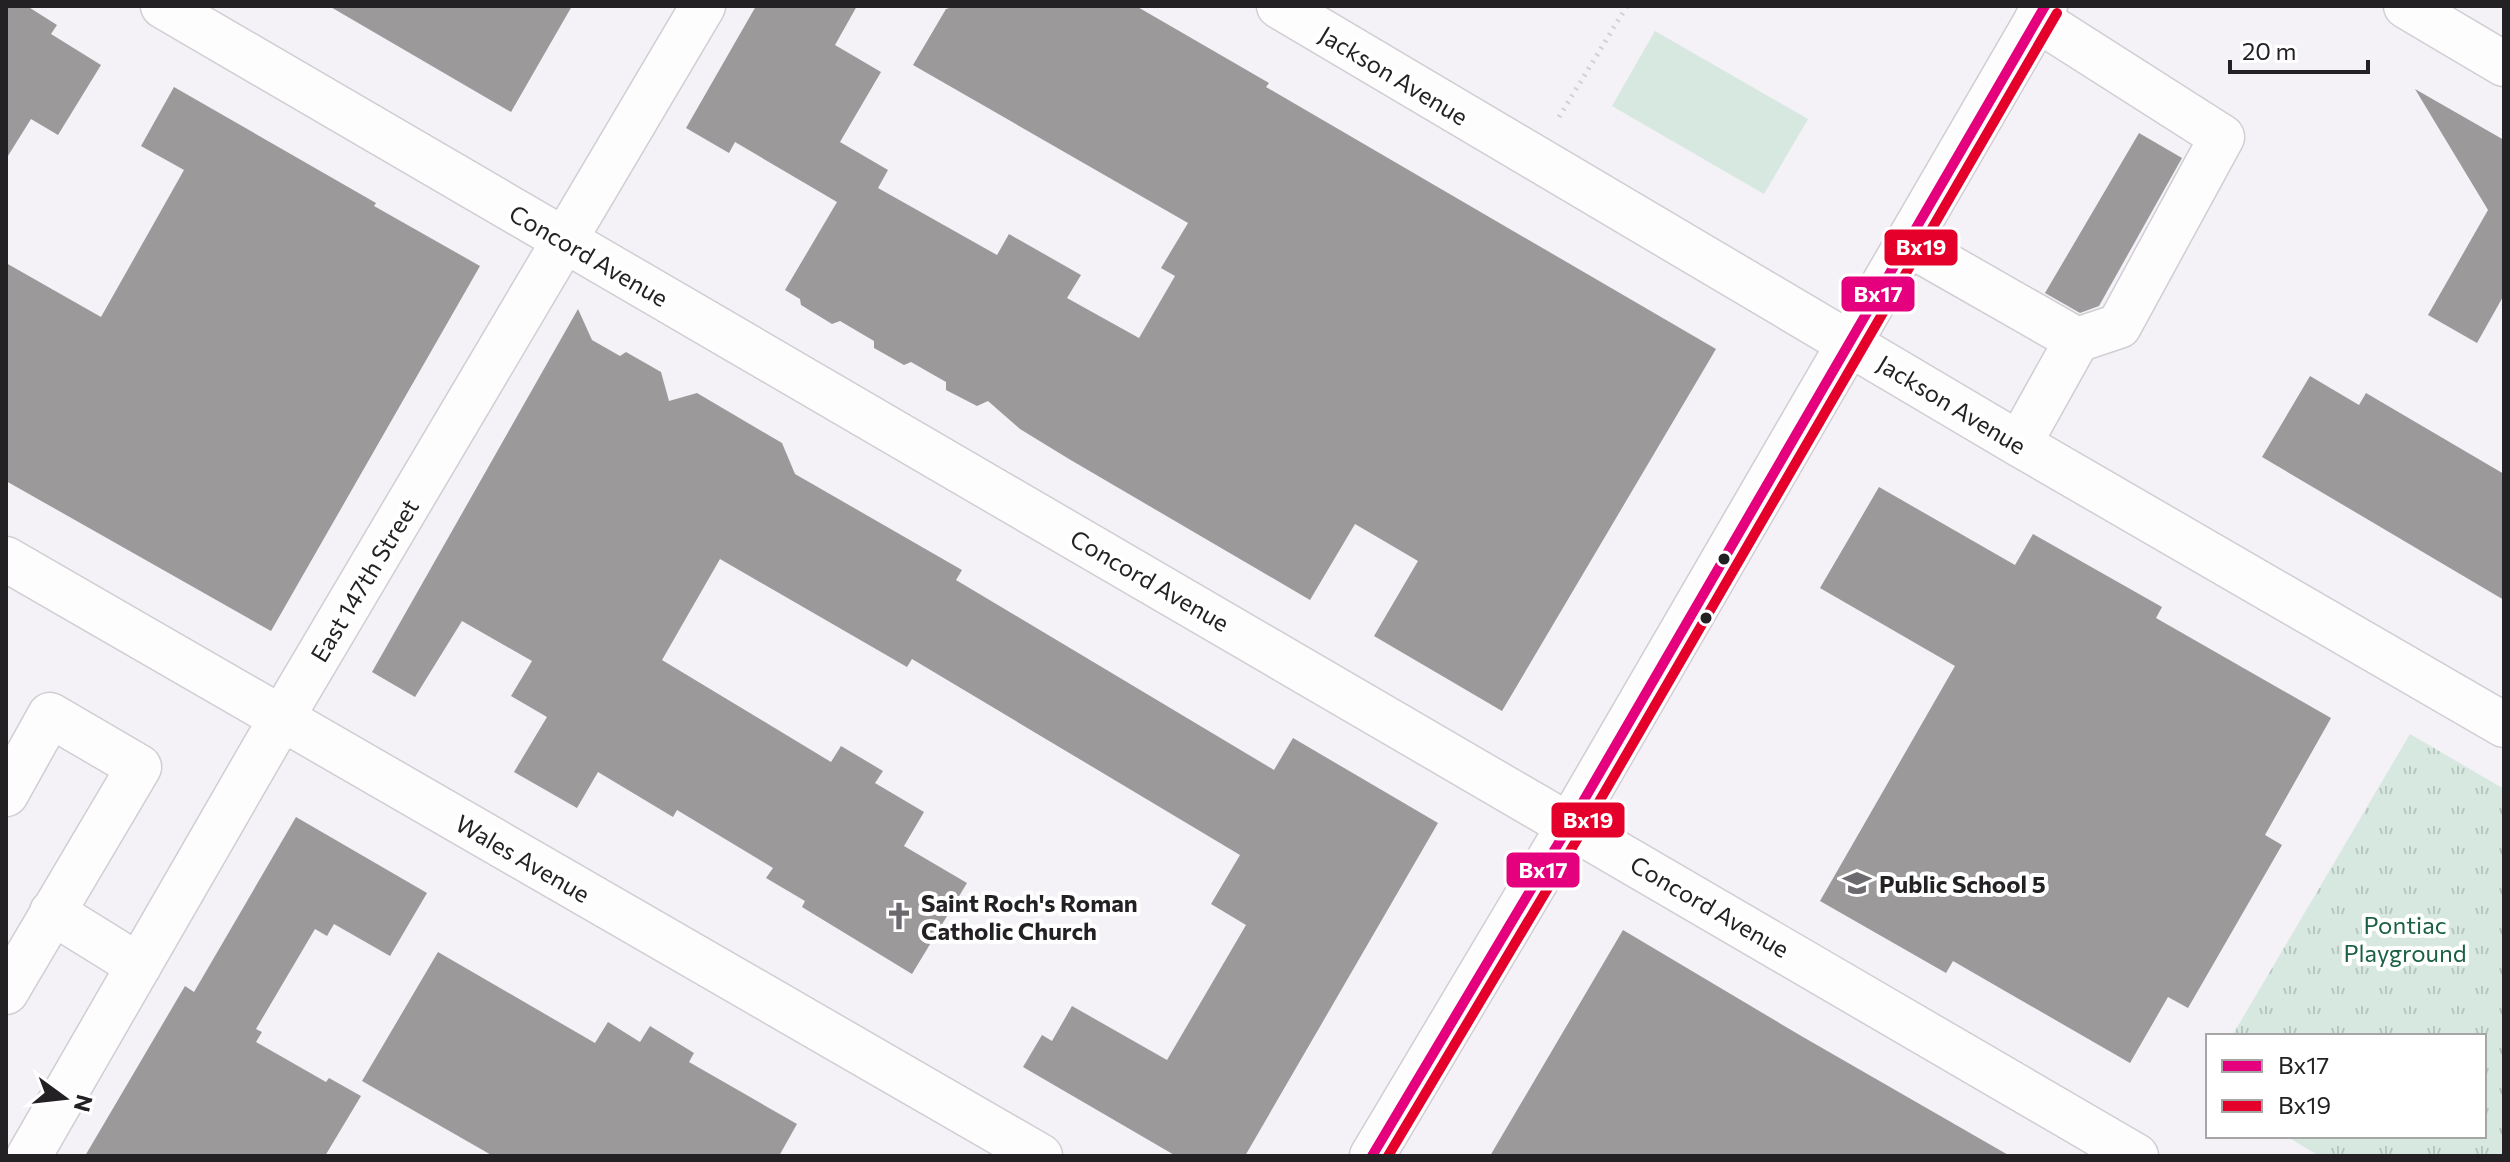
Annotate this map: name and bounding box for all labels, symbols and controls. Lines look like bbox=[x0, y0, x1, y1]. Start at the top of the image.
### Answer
street label: Jackson Avenue bbox=[1315, 19, 1473, 131]
scale bar bbox=[2230, 24, 2368, 74]
text: 20 m bbox=[2242, 36, 2296, 65]
street label: Concord Avenue bbox=[505, 198, 673, 312]
line badge: Bx19 bbox=[1883, 228, 1959, 267]
text: Bx19 bbox=[1896, 233, 1946, 260]
line badge: Bx17 bbox=[1840, 275, 1916, 313]
text: Bx17 bbox=[1853, 280, 1903, 307]
street label: Jackson Avenue bbox=[1873, 348, 2031, 460]
street label: East 147th Street bbox=[304, 493, 424, 667]
street label: Concord Avenue bbox=[1066, 523, 1234, 637]
unlabelled marker bbox=[1716, 551, 1732, 567]
unlabelled marker bbox=[1698, 610, 1714, 626]
line badge: Bx19 bbox=[1550, 801, 1626, 839]
text: Bx19 bbox=[1563, 806, 1613, 833]
street label: Wales Avenue bbox=[451, 808, 595, 908]
street label: Concord Avenue bbox=[1626, 849, 1794, 963]
line badge: Bx17 bbox=[1505, 851, 1581, 889]
text: Bx17 bbox=[1518, 856, 1568, 883]
school or university icon: Public School 5 bbox=[1842, 868, 1872, 898]
place label: Public School 5 bbox=[1879, 869, 2046, 898]
place label: Saint Roch's Roman Catholic Church bbox=[921, 888, 1138, 945]
church icon: Saint Roch's Roman Catholic Church bbox=[884, 901, 914, 931]
park label: Pontiac Playground bbox=[2343, 910, 2467, 967]
legend bbox=[2206, 1034, 2486, 1138]
text: Bx17 bbox=[2278, 1050, 2329, 1079]
north arrow bbox=[24, 1058, 104, 1138]
text: Bx19 bbox=[2278, 1090, 2331, 1119]
text: N bbox=[69, 1092, 99, 1115]

